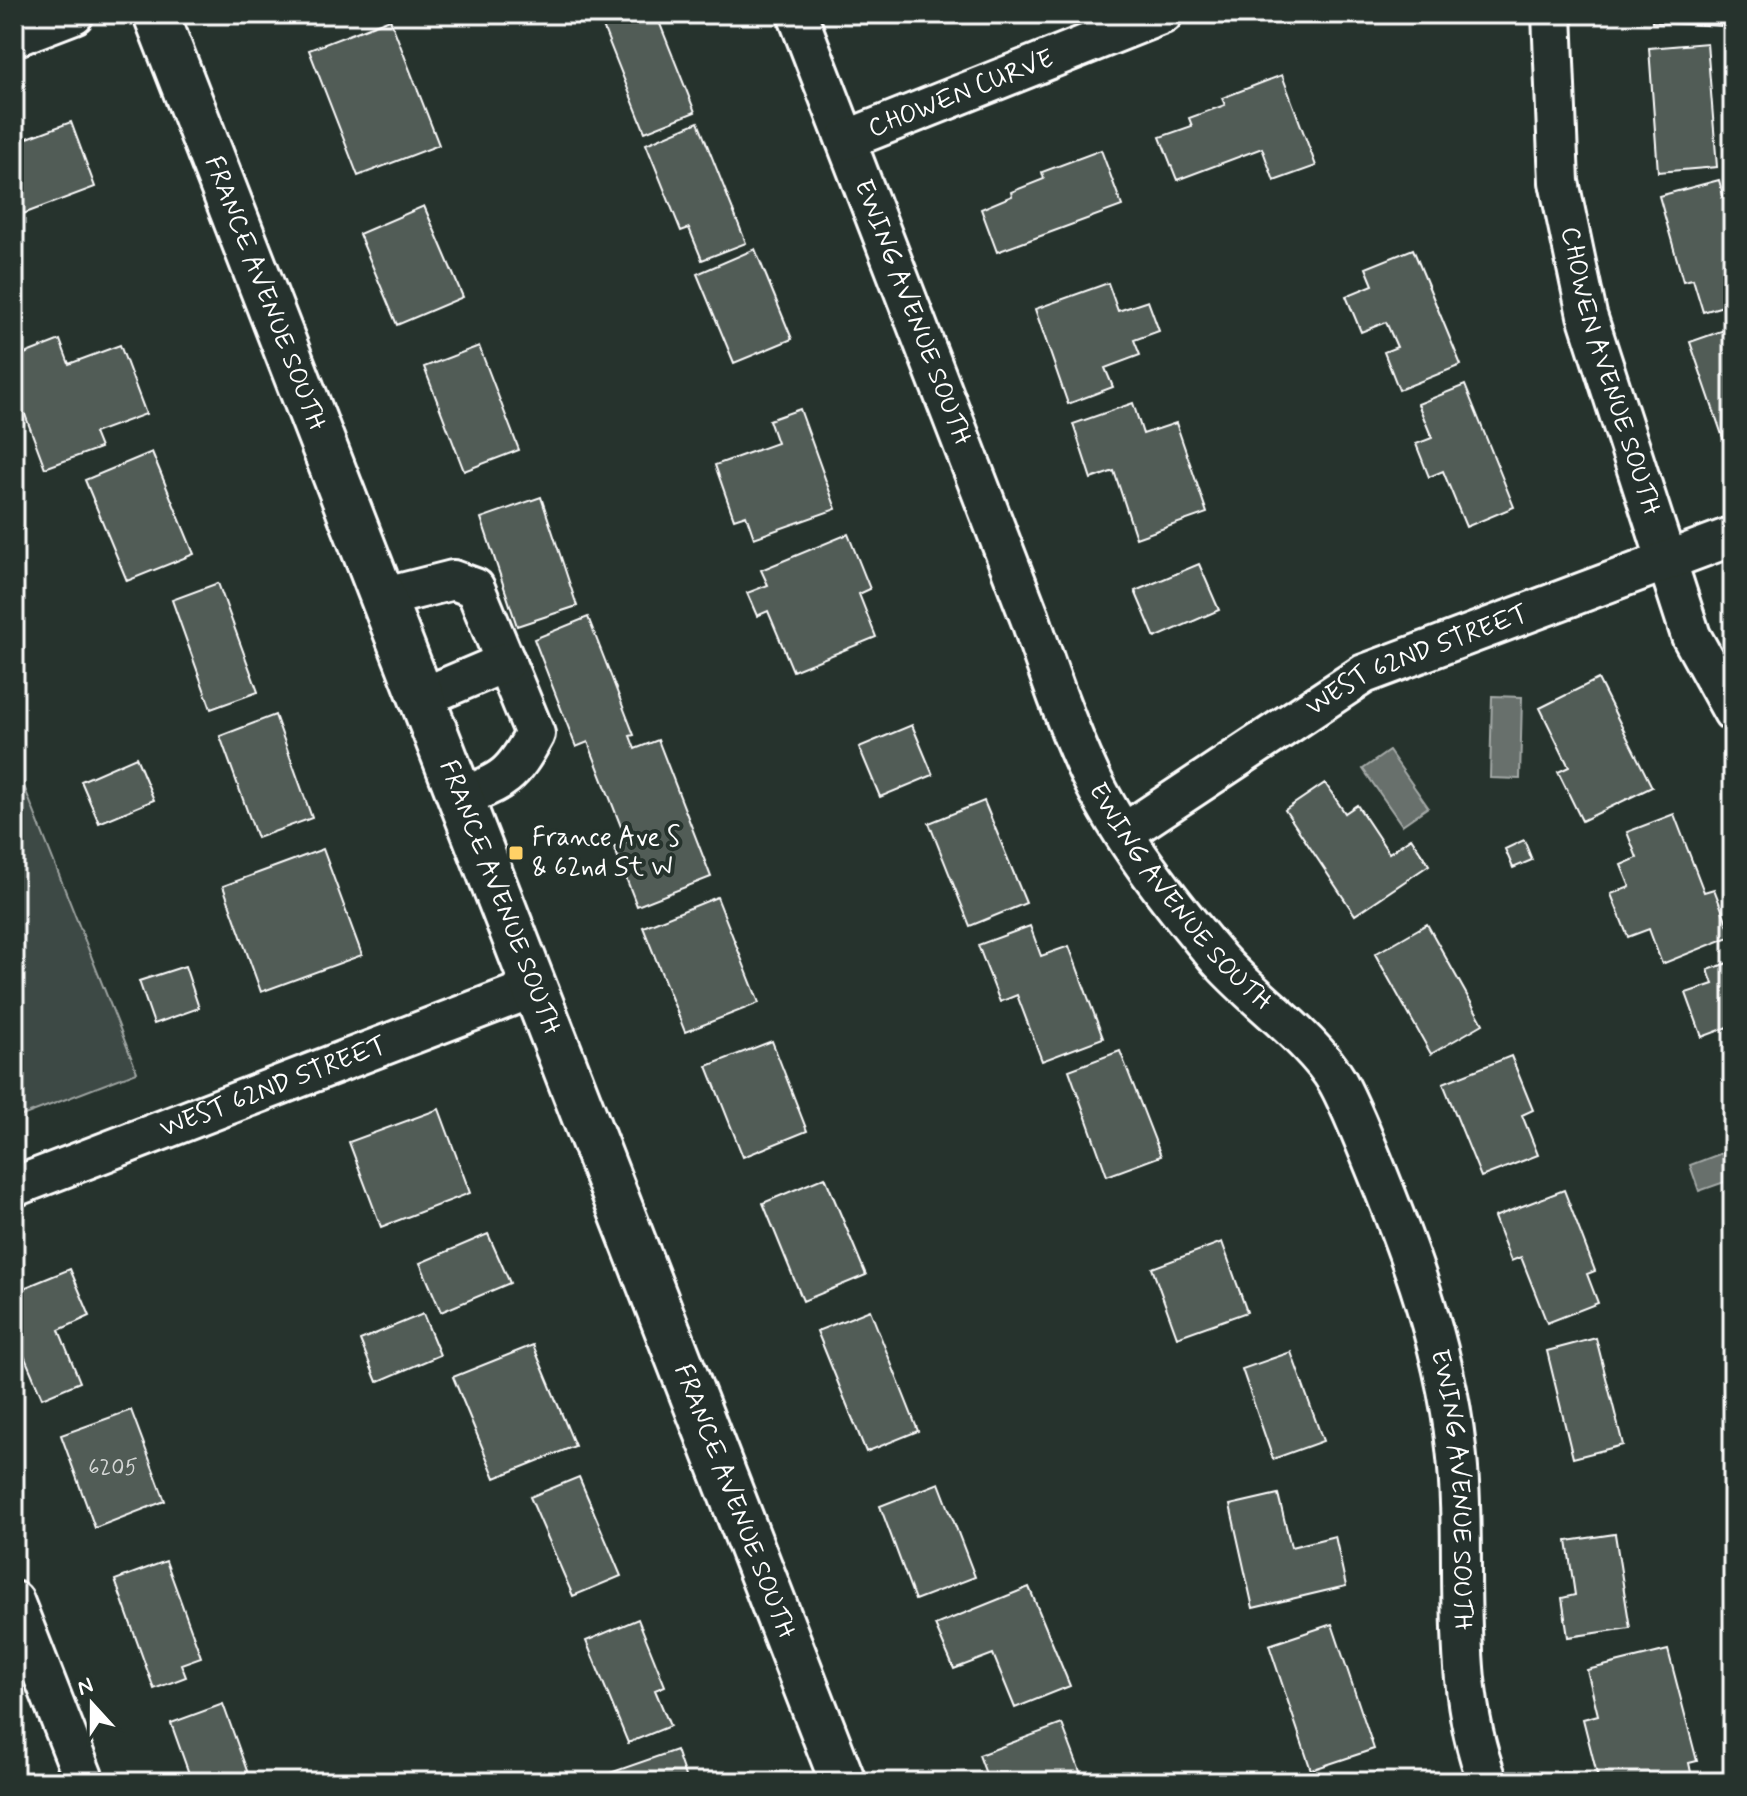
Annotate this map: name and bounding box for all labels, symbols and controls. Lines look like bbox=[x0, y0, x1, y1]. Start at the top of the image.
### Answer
street label: CHOWEN CURVE bbox=[864, 42, 1059, 146]
street label: FRANCE AVENUE SOUTH bbox=[196, 151, 333, 436]
street label: EWING AVENUE SOUTH bbox=[845, 175, 979, 450]
street label: CHOWEN AVENUE SOUTH bbox=[1552, 224, 1668, 520]
street label: WEST 62ND STREET bbox=[1300, 597, 1533, 725]
street label: FRANCE AVENUE SOUTH bbox=[431, 755, 568, 1040]
street label: EWING AVENUE SOUTH bbox=[1080, 777, 1279, 1019]
place label: France Ave S & 62nd St W bbox=[532, 821, 680, 885]
marker: France Ave S & 62nd St W bbox=[507, 844, 525, 862]
street label: WEST 62ND STREET bbox=[155, 1029, 392, 1146]
street label: EWING AVENUE SOUTH bbox=[1422, 1346, 1479, 1631]
street label: FRANCE AVENUE SOUTH bbox=[665, 1359, 803, 1644]
house number: 6205 bbox=[88, 1454, 138, 1482]
north arrow bbox=[52, 1664, 132, 1744]
text: N bbox=[74, 1671, 97, 1703]

